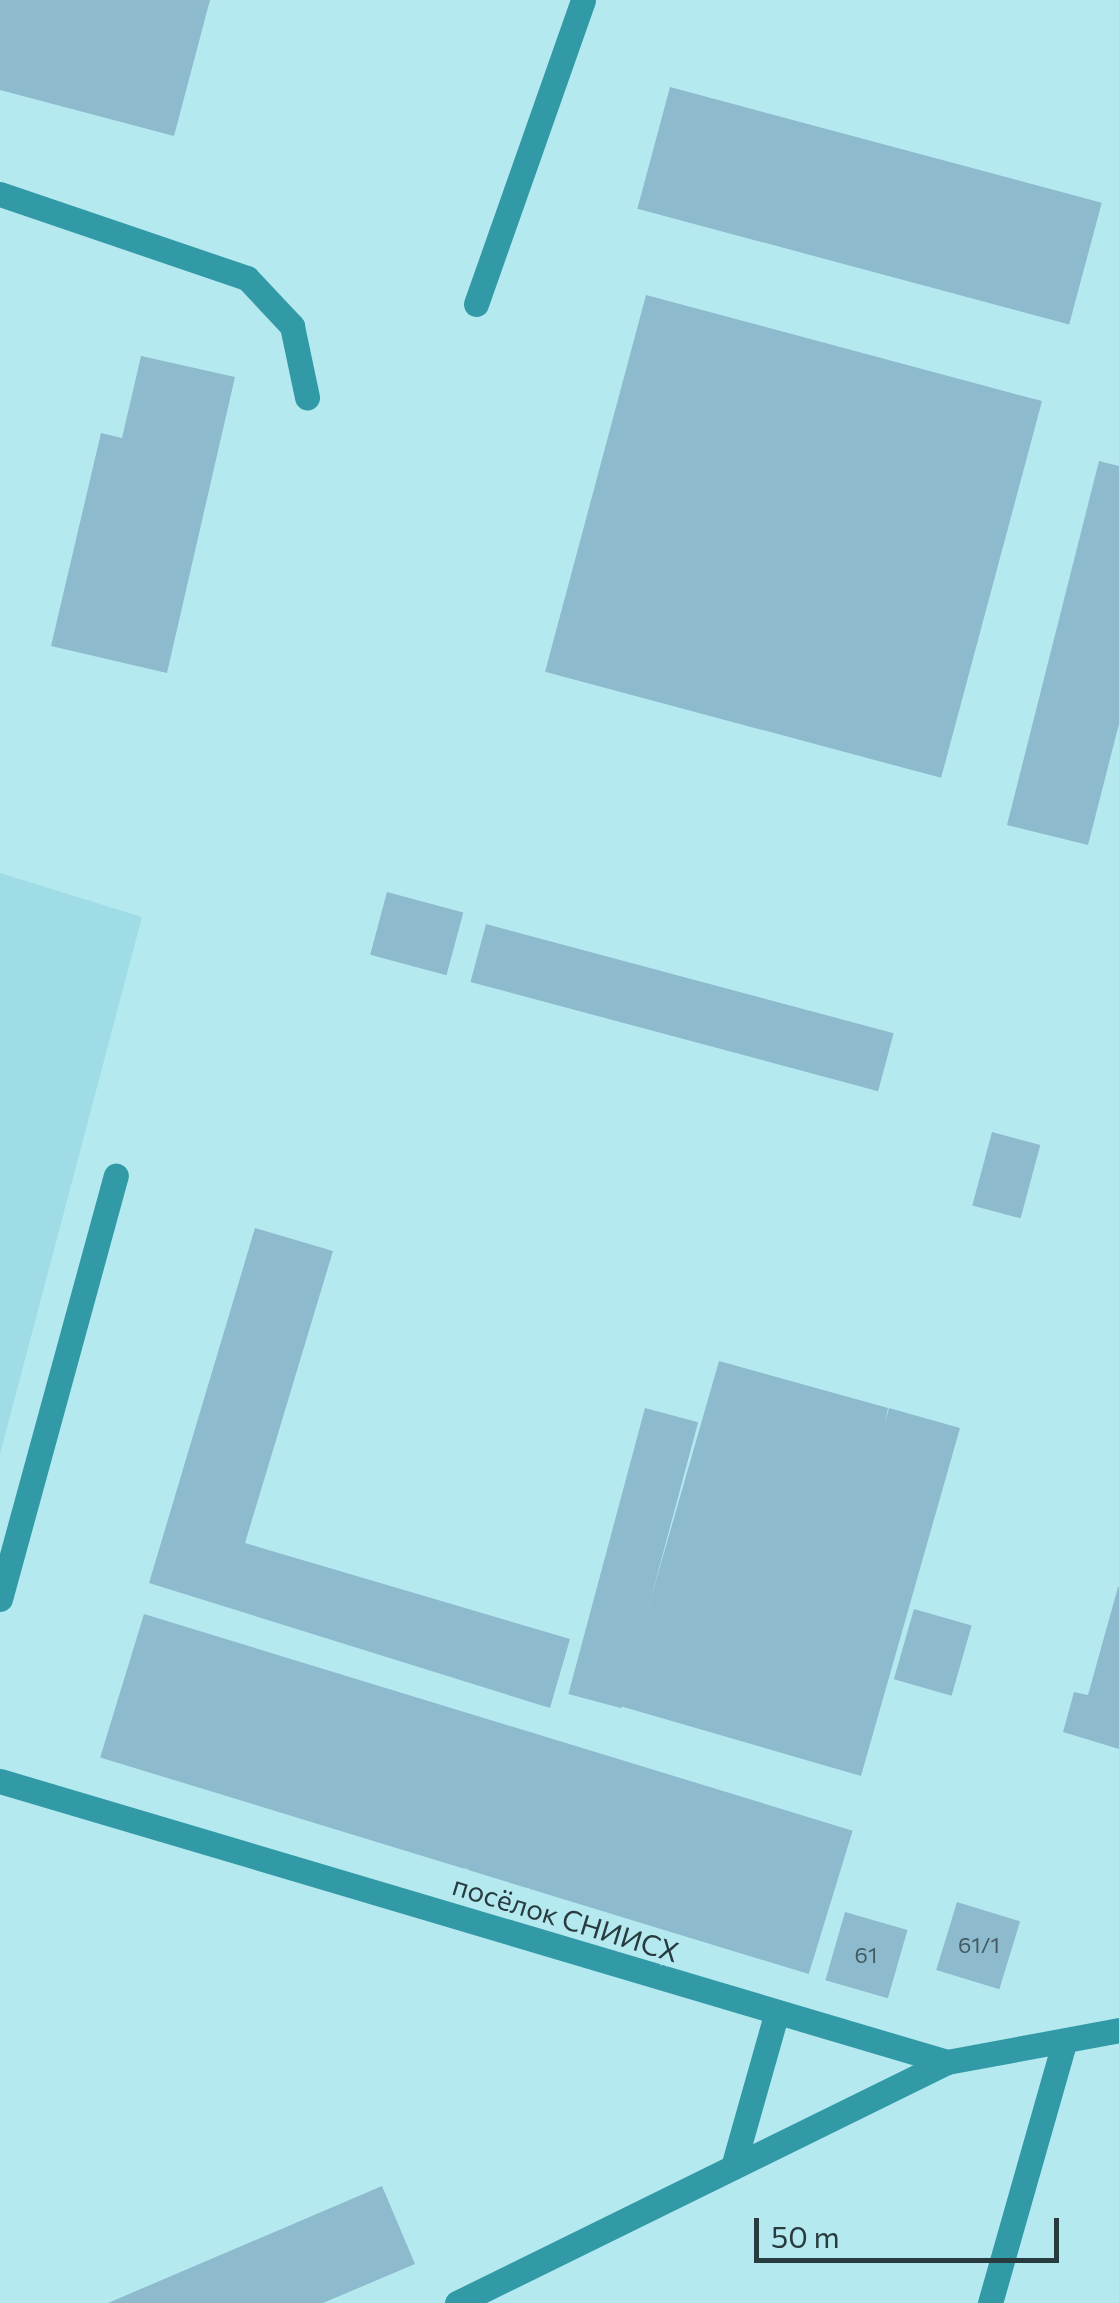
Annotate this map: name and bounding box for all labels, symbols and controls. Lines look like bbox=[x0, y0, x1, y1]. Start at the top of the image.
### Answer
street label: посёлок СНИИСХ bbox=[449, 1868, 683, 1968]
house number: 61/1 bbox=[958, 1932, 1000, 1958]
house number: 61 bbox=[855, 1942, 877, 1968]
scale bar bbox=[759, 2198, 1064, 2260]
text: 50 m bbox=[771, 2217, 840, 2254]

